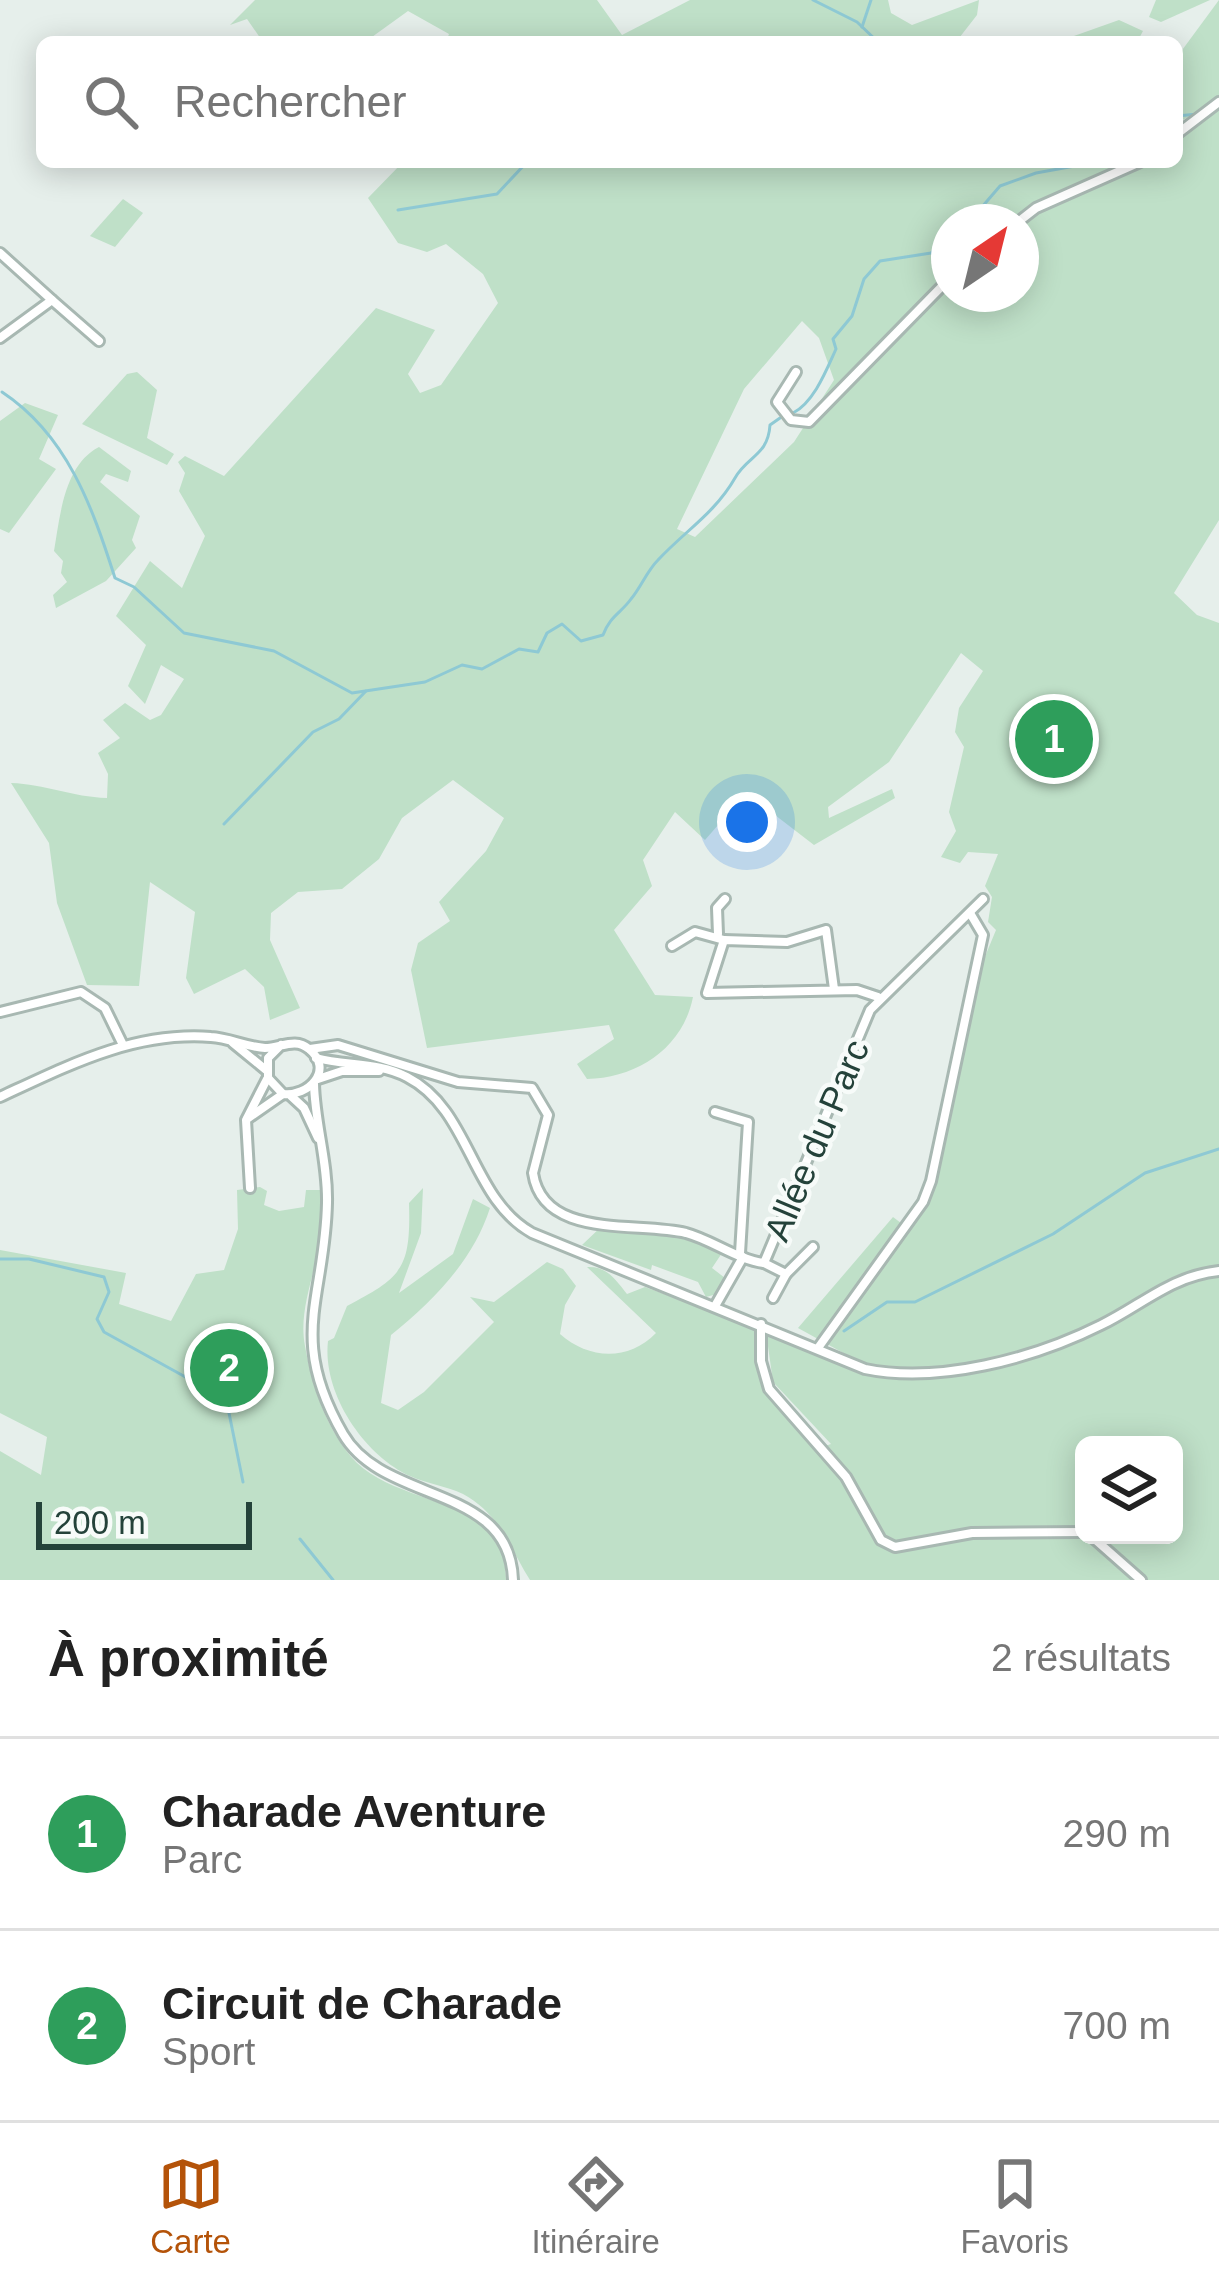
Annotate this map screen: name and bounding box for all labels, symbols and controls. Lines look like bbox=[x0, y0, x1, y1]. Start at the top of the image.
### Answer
search box bbox=[36, 36, 1183, 168]
icon: search bbox=[78, 69, 144, 135]
text: Rechercher bbox=[174, 76, 407, 127]
north arrow bbox=[931, 204, 1039, 312]
pin: 1 bbox=[1015, 694, 1093, 784]
your location bbox=[717, 792, 777, 852]
street label: Allée du Parc bbox=[756, 1034, 877, 1247]
pin: 2 bbox=[190, 1323, 268, 1413]
map controls bbox=[1075, 1436, 1183, 1544]
button: layers bbox=[1075, 1436, 1183, 1544]
scale bar bbox=[36, 1496, 252, 1549]
text: 200 m bbox=[54, 1504, 146, 1541]
text: À proximité bbox=[48, 1630, 329, 1687]
text: 2 résultats bbox=[991, 1636, 1171, 1679]
text: Charade Aventure bbox=[162, 1786, 546, 1837]
text: 1 bbox=[76, 1812, 98, 1855]
text: 290 m bbox=[1063, 1812, 1171, 1855]
text: Parc bbox=[162, 1838, 242, 1881]
text: Circuit de Charade bbox=[162, 1978, 562, 2029]
text: 2 bbox=[76, 2004, 98, 2047]
text: 700 m bbox=[1063, 2004, 1171, 2047]
text: Sport bbox=[162, 2030, 255, 2073]
tab: Carte bbox=[150, 2151, 231, 2261]
tab: Itinéraire bbox=[532, 2151, 660, 2261]
tab: Favoris bbox=[961, 2151, 1069, 2261]

